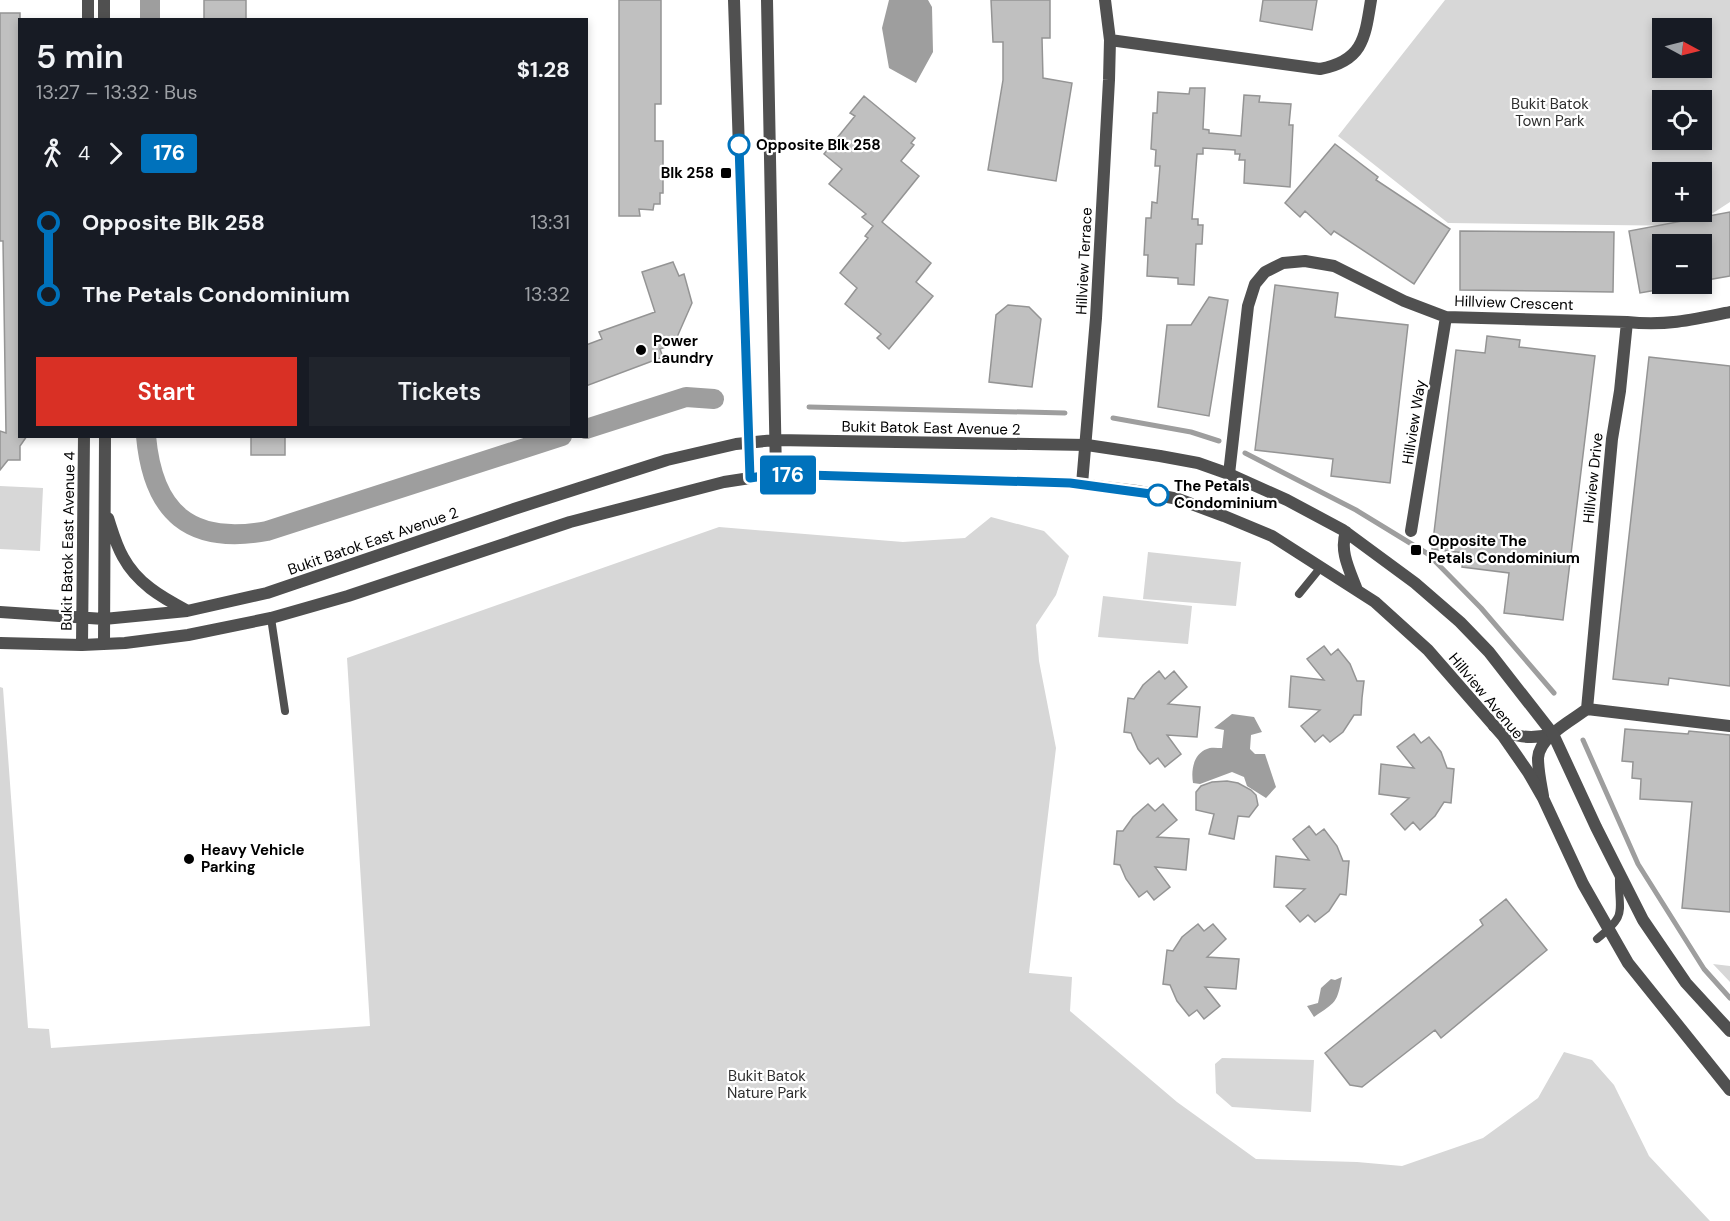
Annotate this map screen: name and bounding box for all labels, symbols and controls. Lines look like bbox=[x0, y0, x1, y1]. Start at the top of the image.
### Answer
north arrow bbox=[1652, 18, 1712, 78]
map controls bbox=[1652, 18, 1712, 294]
text: 5 min bbox=[36, 35, 124, 78]
text: $1.28 bbox=[517, 55, 570, 84]
text: 13:27 – 13:32 · Bus bbox=[36, 79, 198, 105]
button: locate bbox=[1652, 90, 1712, 150]
park label: Bukit Batok Town Park bbox=[1511, 94, 1589, 131]
marker: Opposite Blk 258 bbox=[728, 134, 750, 156]
place label: Opposite Blk 258 bbox=[756, 135, 881, 155]
icon: walk bbox=[36, 137, 69, 170]
icon: forward bbox=[99, 137, 132, 170]
text: 176 bbox=[153, 139, 185, 167]
text: 4 bbox=[78, 140, 90, 166]
button: + bbox=[1652, 162, 1712, 222]
place label: Blk 258 bbox=[661, 163, 714, 183]
marker: Blk 258 bbox=[719, 166, 733, 180]
street label: Hillview Terrace bbox=[1071, 207, 1097, 315]
text: Opposite Blk 258 bbox=[82, 208, 265, 237]
text: 13:31 bbox=[530, 209, 570, 235]
button: − bbox=[1652, 234, 1712, 294]
text: The Petals Condominium bbox=[82, 280, 350, 309]
text: 13:32 bbox=[525, 281, 570, 307]
street label: Hillview Crescent bbox=[1454, 291, 1574, 315]
place label: Power Laundry bbox=[653, 331, 714, 368]
marker: Power Laundry bbox=[634, 343, 648, 357]
button: Start bbox=[36, 357, 297, 426]
button: Tickets bbox=[309, 357, 570, 426]
street label: Hillview Way bbox=[1397, 377, 1431, 466]
street label: Bukit Batok East Avenue 2 bbox=[841, 416, 1021, 440]
street label: Hillview Drive bbox=[1578, 432, 1608, 524]
street label: Bukit Batok East Avenue 4 bbox=[56, 451, 80, 631]
line badge: 176 bbox=[754, 456, 822, 494]
text: 176 bbox=[772, 461, 804, 489]
place label: The Petals Condominium bbox=[1174, 476, 1277, 513]
marker: The Petals Condominium bbox=[1147, 484, 1169, 506]
street label: Bukit Batok East Avenue 2 bbox=[285, 502, 461, 580]
place label: Opposite The Petals Condominium bbox=[1428, 531, 1580, 568]
marker: Opposite The Petals Condominium bbox=[1409, 543, 1423, 557]
street label: Hillview Avenue bbox=[1444, 649, 1528, 743]
place label: Heavy Vehicle Parking bbox=[201, 840, 305, 877]
marker: Heavy Vehicle Parking bbox=[182, 852, 196, 866]
park label: Bukit Batok Nature Park bbox=[727, 1066, 808, 1103]

